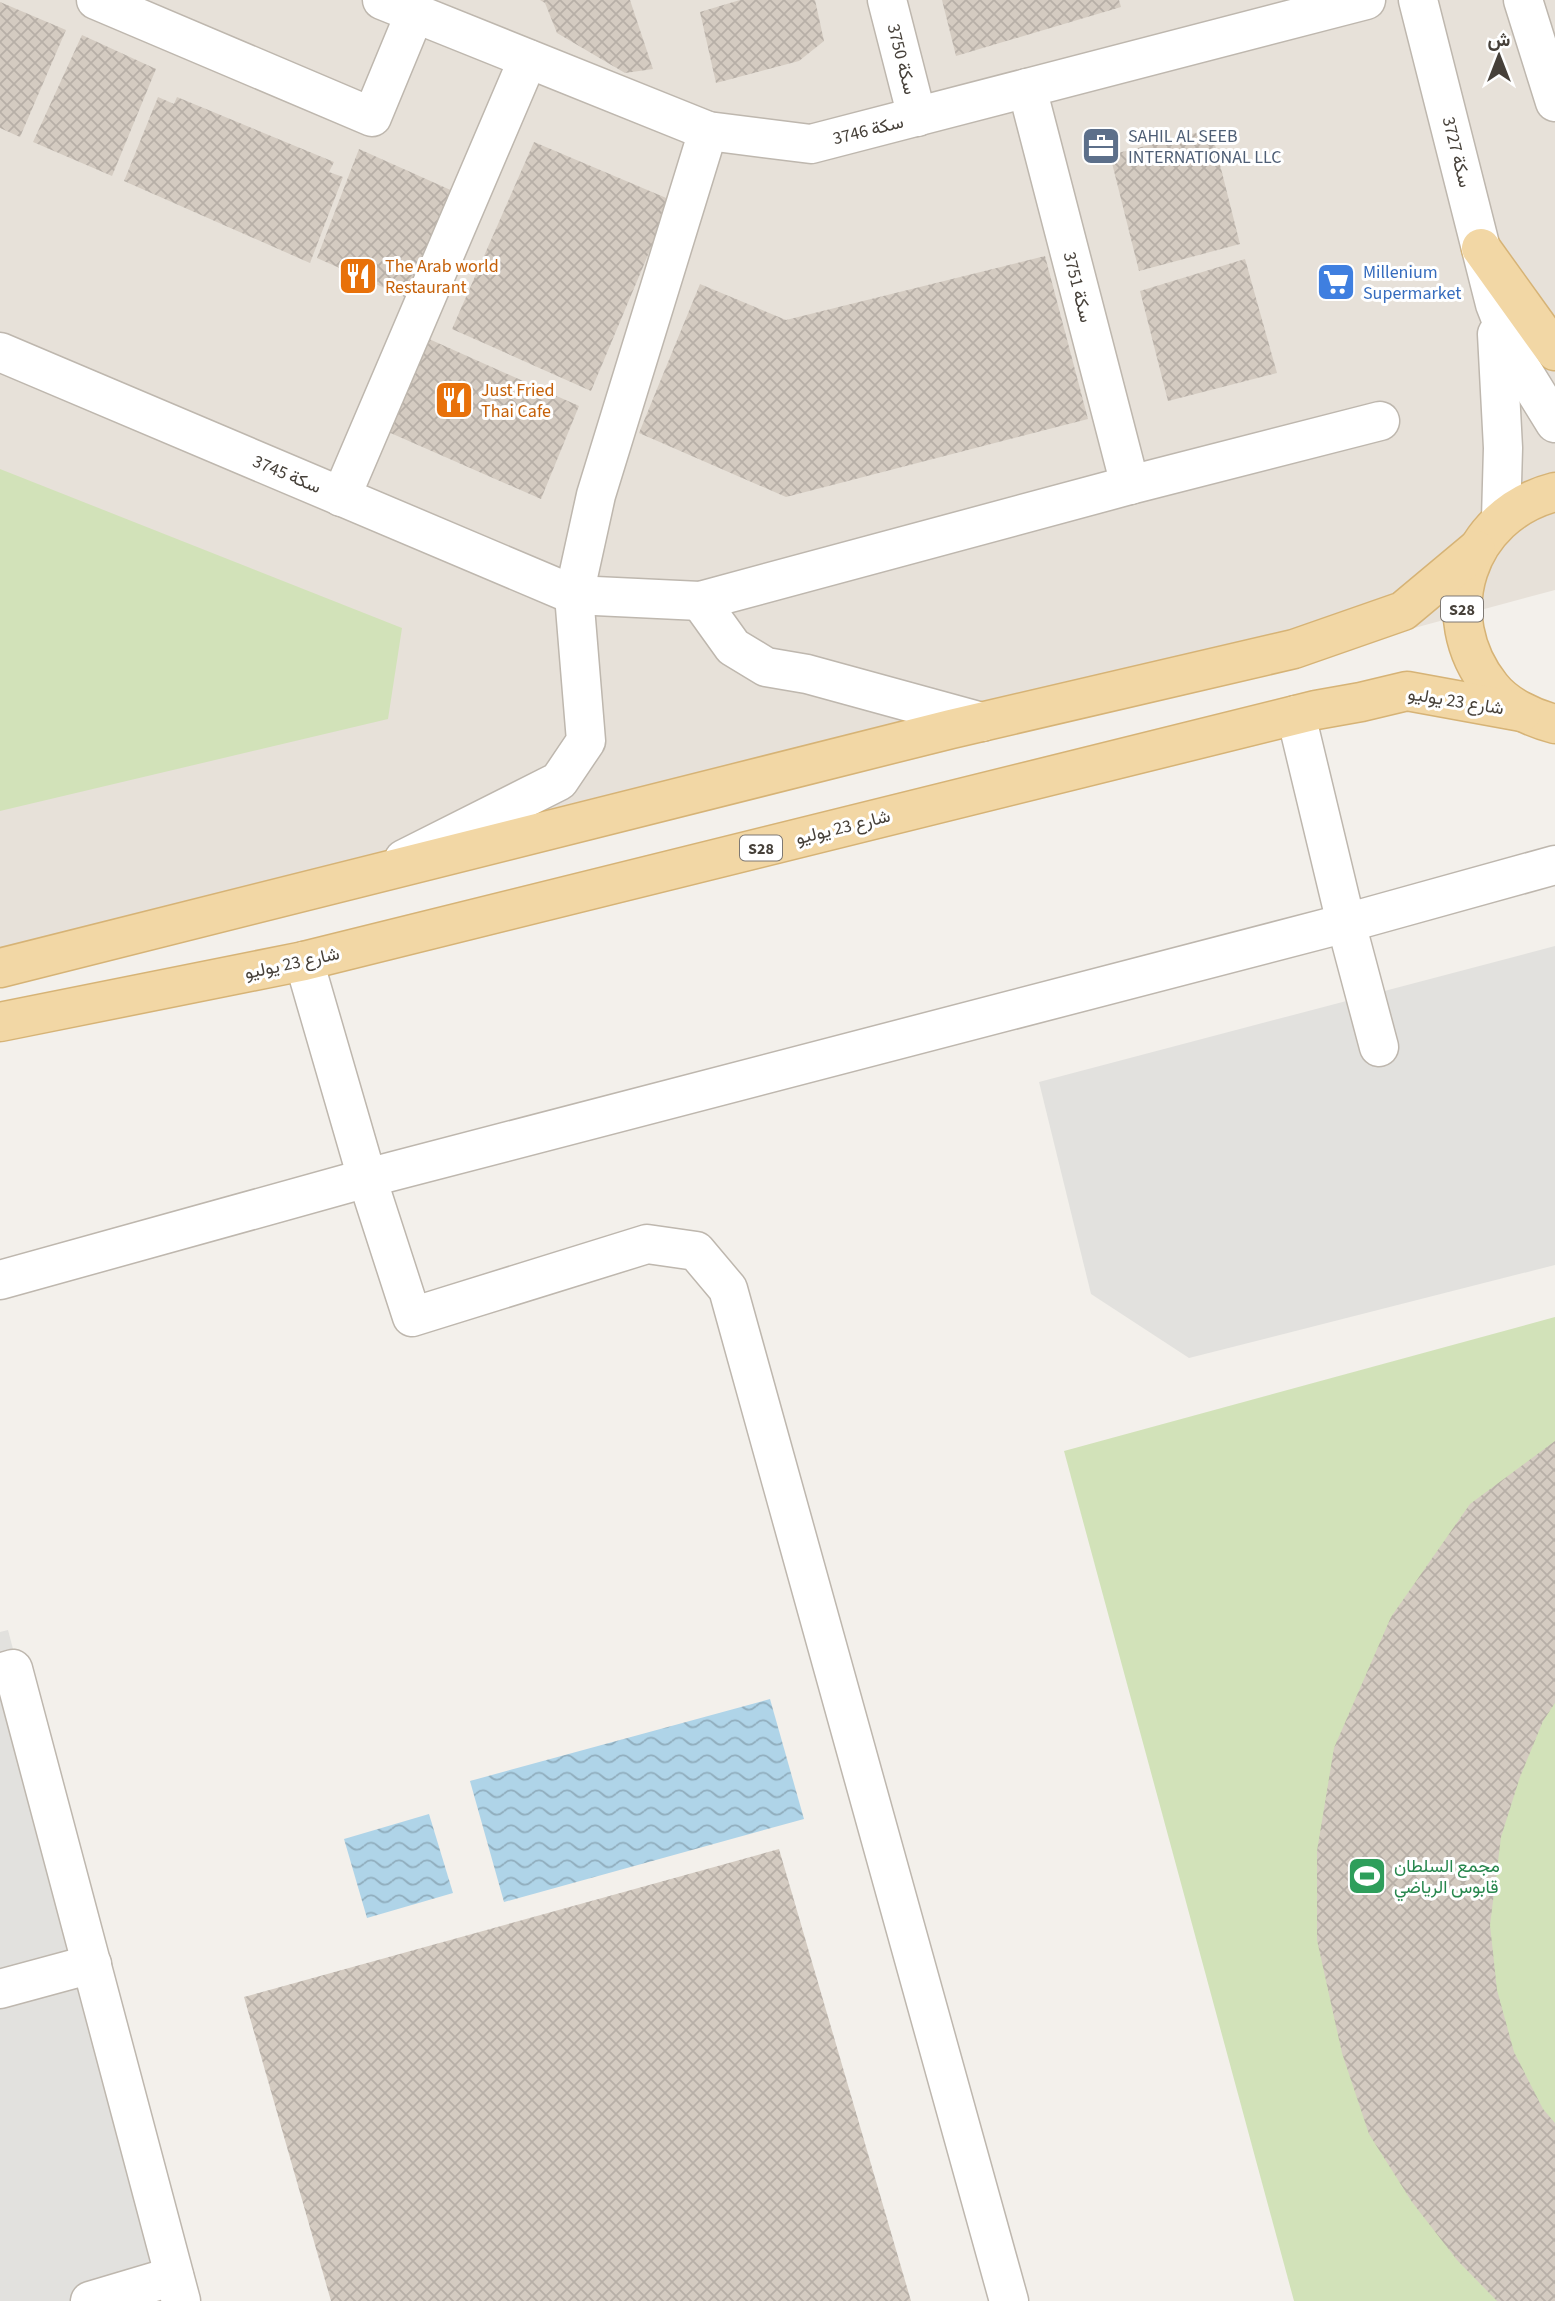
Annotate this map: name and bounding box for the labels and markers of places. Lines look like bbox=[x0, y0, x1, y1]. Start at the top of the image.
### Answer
place label: SAHIL AL SEEB INTERNATIONAL LLC bbox=[1128, 124, 1282, 170]
office icon: SAHIL AL SEEB INTERNATIONAL LLC bbox=[1080, 125, 1122, 167]
place label: The Arab world Restaurant bbox=[385, 254, 499, 300]
restaurant icon: The Arab world Restaurant bbox=[337, 255, 379, 297]
place label: Millenium Supermarket bbox=[1363, 260, 1461, 306]
supermarket icon: Millenium Supermarket bbox=[1315, 261, 1357, 303]
place label: Just Fried Thai Cafe bbox=[481, 378, 554, 424]
restaurant icon: Just Fried Thai Cafe bbox=[433, 379, 475, 421]
place label: مجمع السلطان قابوس الرياضي bbox=[1394, 1854, 1500, 1902]
sports icon: مجمع السلطان قابوس الرياضي bbox=[1346, 1855, 1388, 1897]

